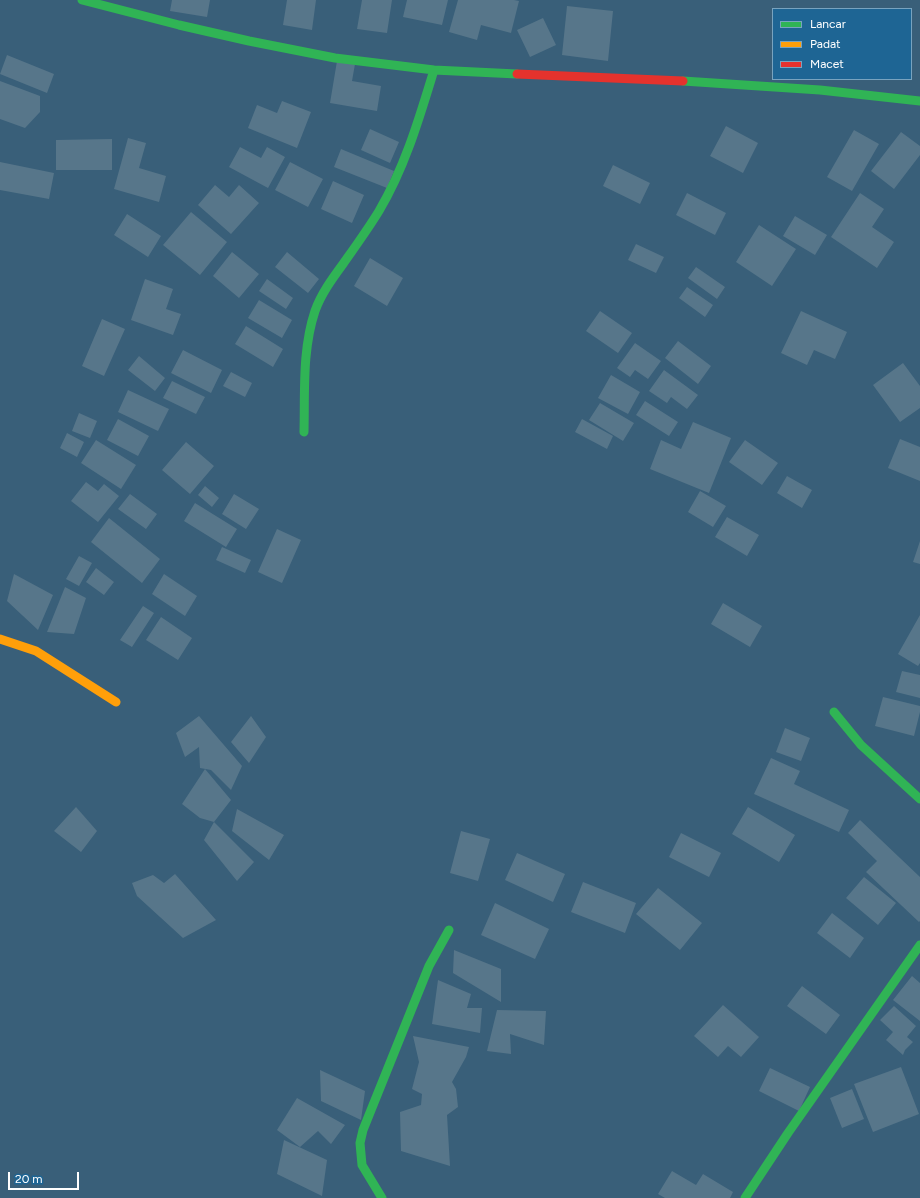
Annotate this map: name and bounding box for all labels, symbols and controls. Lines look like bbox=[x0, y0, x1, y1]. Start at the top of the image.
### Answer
legend bbox=[772, 8, 912, 80]
text: Lancar bbox=[810, 17, 846, 31]
text: Padat bbox=[810, 37, 841, 51]
text: Macet bbox=[810, 57, 844, 71]
scale bar bbox=[10, 1164, 81, 1190]
text: 20 m bbox=[15, 1172, 43, 1186]

